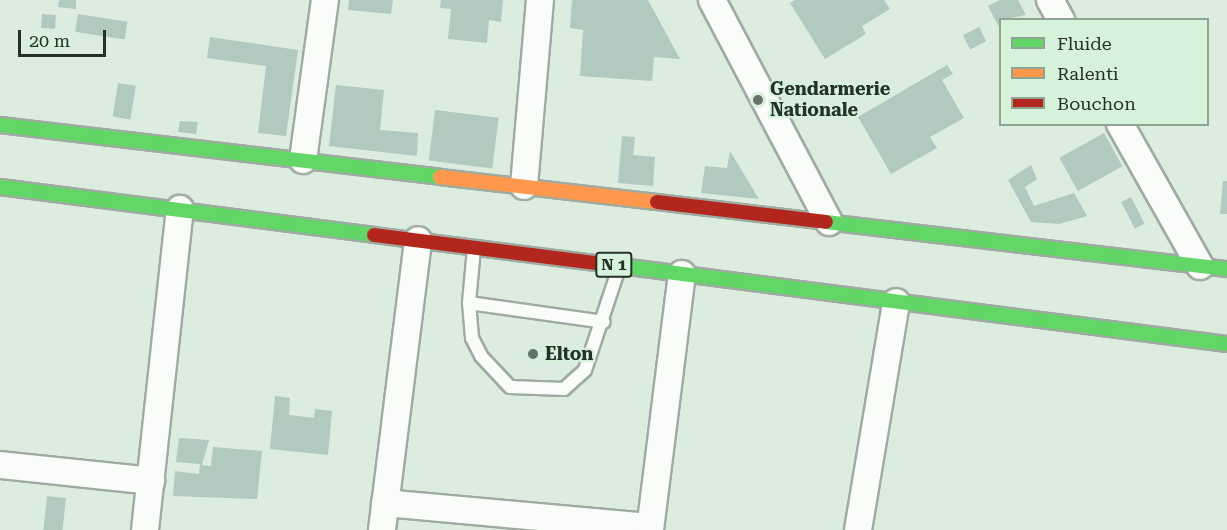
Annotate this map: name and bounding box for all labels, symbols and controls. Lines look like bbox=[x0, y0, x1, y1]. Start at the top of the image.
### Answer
scale bar bbox=[21, 18, 110, 56]
legend bbox=[999, 18, 1209, 126]
text: 20 m bbox=[29, 30, 70, 51]
text: Fluide bbox=[1057, 33, 1112, 54]
text: Ralenti bbox=[1057, 63, 1119, 84]
place label: Gendarmerie Nationale bbox=[770, 79, 890, 122]
marker: Gendarmerie Nationale bbox=[751, 93, 765, 107]
text: Bouchon bbox=[1057, 93, 1136, 114]
road number: N 1 bbox=[594, 252, 634, 278]
place label: Elton bbox=[545, 343, 593, 365]
marker: Elton bbox=[526, 347, 540, 361]

